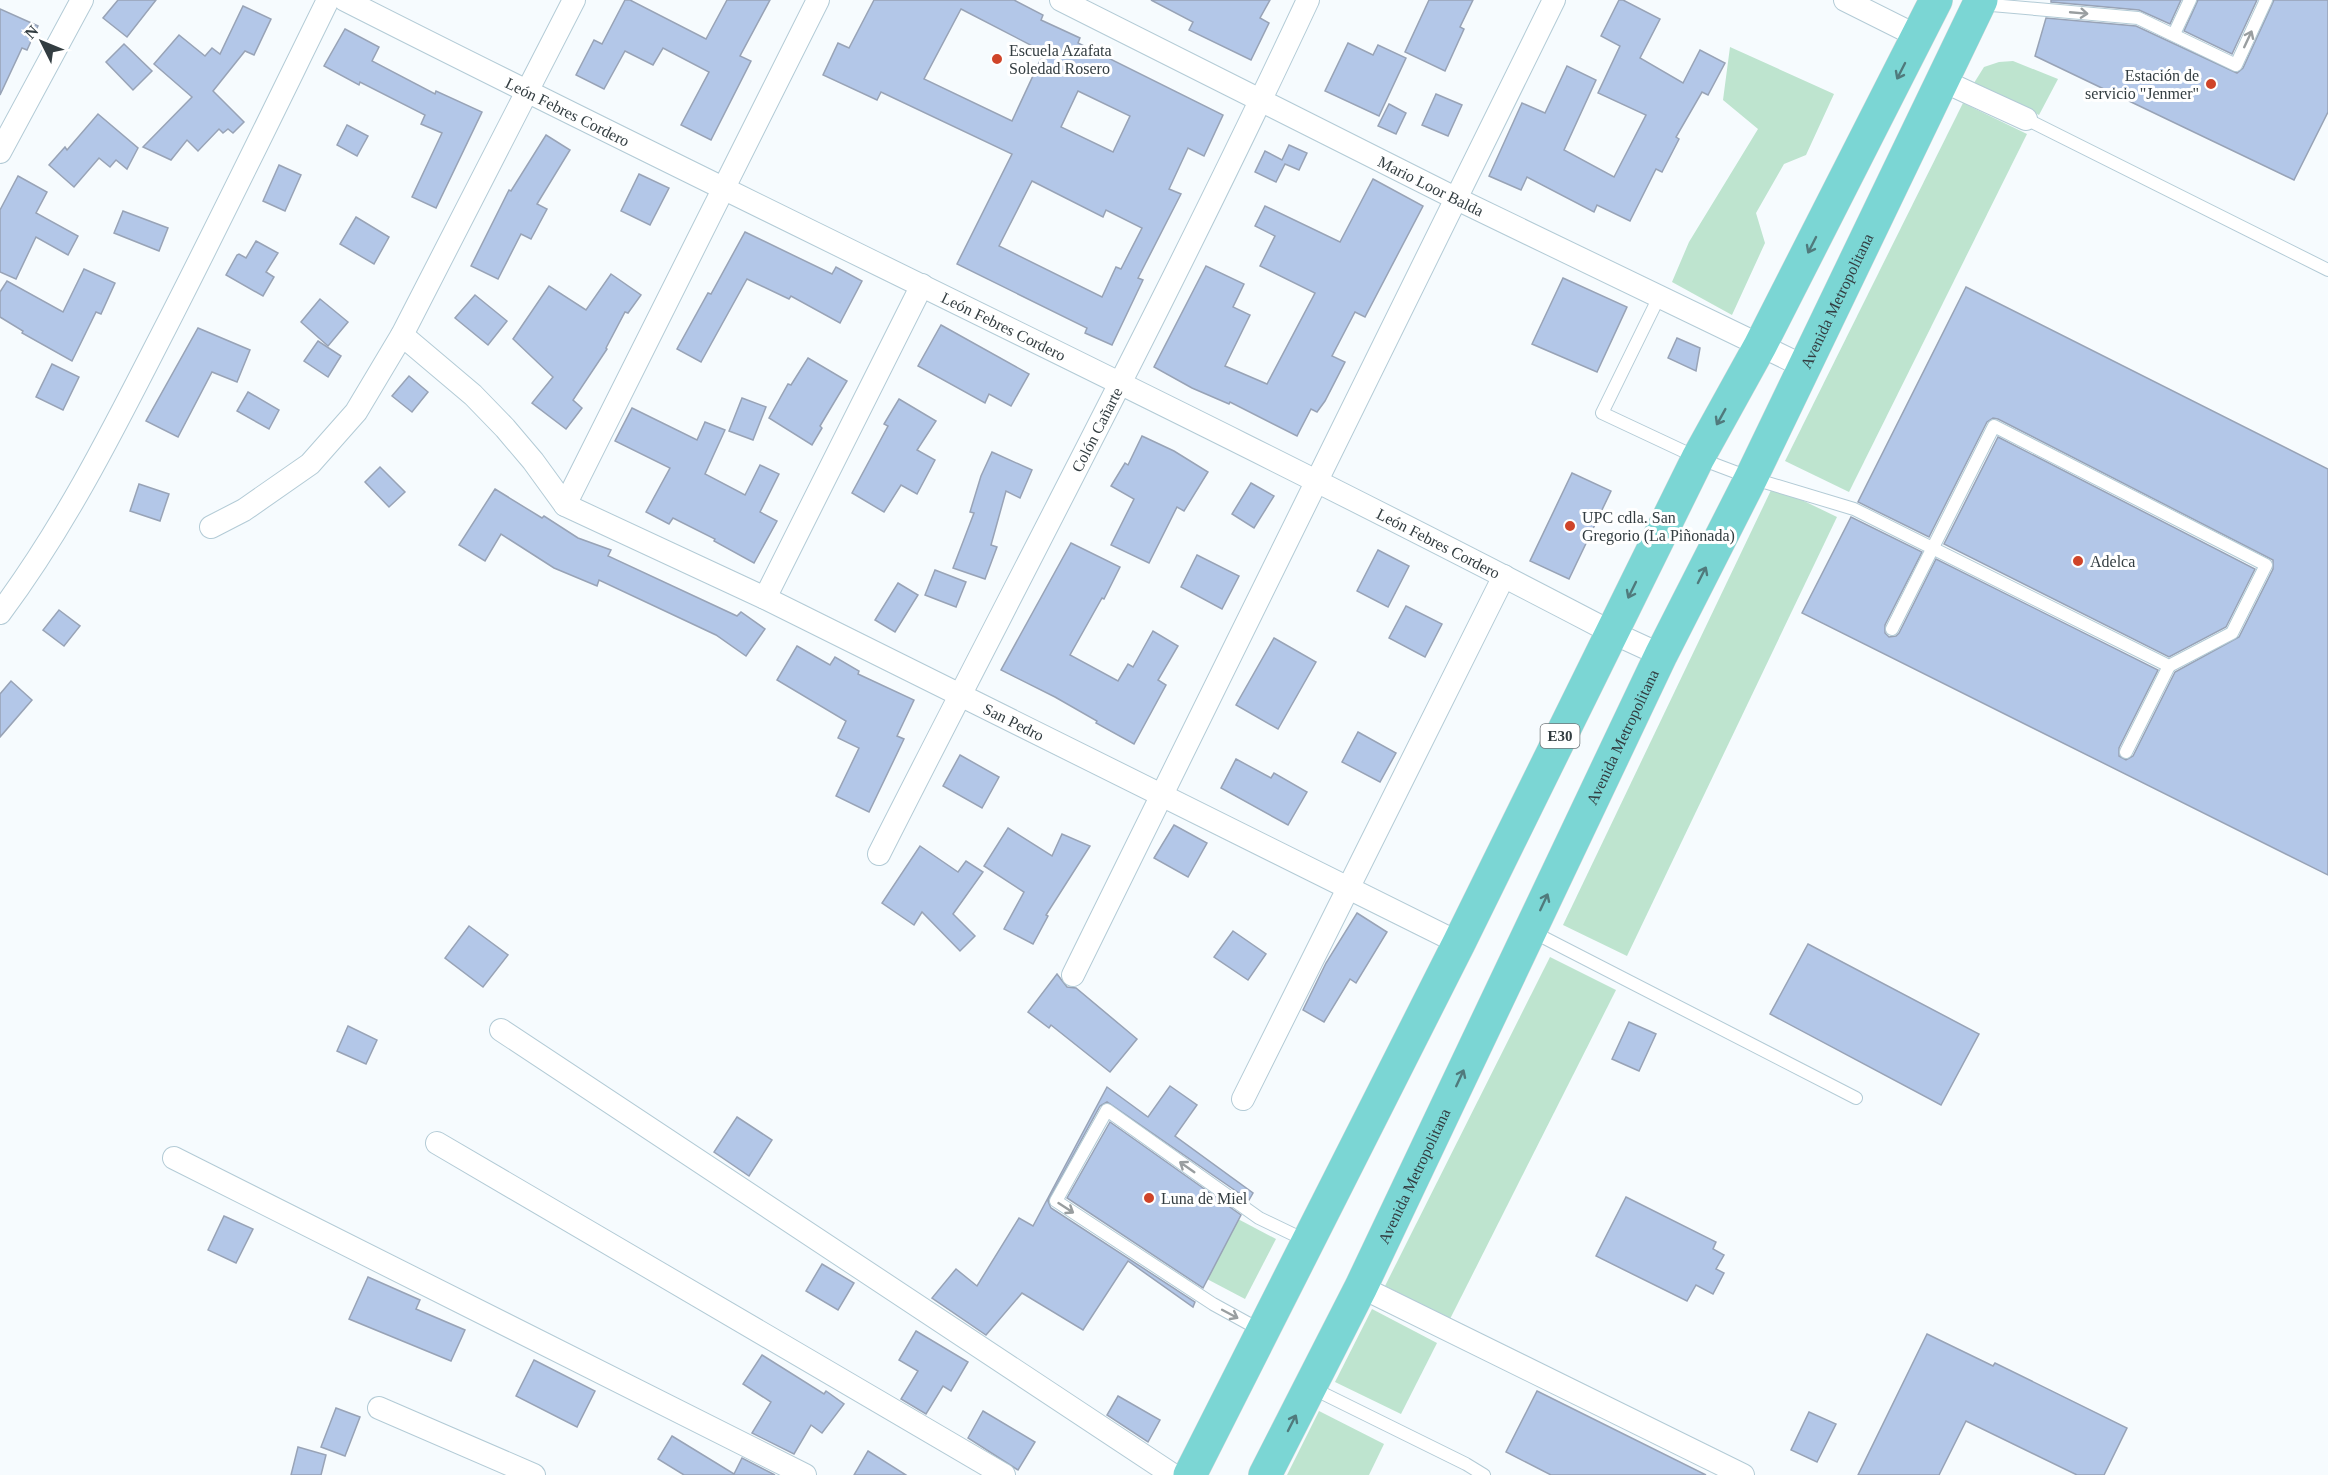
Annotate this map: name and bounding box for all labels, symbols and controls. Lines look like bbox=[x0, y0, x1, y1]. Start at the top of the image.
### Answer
one-way arrow bbox=[2069, 8, 2089, 19]
north arrow bbox=[12, 12, 72, 72]
text: N bbox=[21, 22, 42, 42]
one-way arrow bbox=[2242, 31, 2254, 49]
place label: Escuela Azafata Soledad Rosero bbox=[1009, 42, 1112, 77]
marker: Escuela Azafata Soledad Rosero bbox=[990, 52, 1004, 66]
one-way arrow bbox=[1895, 62, 1906, 80]
place label: Estación de servicio "Jenmer" bbox=[2085, 67, 2199, 102]
street label: León Febres Cordero bbox=[503, 74, 632, 150]
marker: Estación de servicio "Jenmer" bbox=[2204, 77, 2218, 91]
street label: Mario Loor Balda bbox=[1375, 153, 1486, 220]
street label: Avenida Metropolitana bbox=[1797, 231, 1876, 371]
one-way arrow bbox=[1806, 235, 1817, 253]
street label: León Febres Cordero bbox=[939, 289, 1068, 364]
street label: Colón Cañarte bbox=[1068, 384, 1126, 475]
one-way arrow bbox=[1714, 408, 1726, 425]
street label: León Febres Cordero bbox=[1374, 505, 1503, 582]
place label: UPC cdla. San Gregorio (La Piñonada) bbox=[1582, 509, 1735, 545]
marker: UPC cdla. San Gregorio (La Piñonada) bbox=[1563, 519, 1577, 533]
place label: Adelca bbox=[2090, 553, 2135, 570]
marker: Adelca bbox=[2071, 554, 2085, 568]
one-way arrow bbox=[1696, 566, 1708, 584]
one-way arrow bbox=[1625, 581, 1637, 599]
street label: Avenida Metropolitana bbox=[1583, 667, 1662, 808]
street label: San Pedro bbox=[981, 700, 1047, 744]
road number: E30 bbox=[1540, 724, 1580, 748]
one-way arrow bbox=[1538, 893, 1550, 911]
one-way arrow bbox=[1455, 1069, 1467, 1087]
street label: Avenida Metropolitana bbox=[1375, 1106, 1454, 1247]
one-way arrow bbox=[1180, 1161, 1196, 1173]
place label: Luna de Miel bbox=[1161, 1190, 1248, 1207]
marker: Luna de Miel bbox=[1142, 1191, 1156, 1205]
one-way arrow bbox=[1057, 1202, 1074, 1214]
one-way arrow bbox=[1221, 1308, 1238, 1320]
one-way arrow bbox=[1286, 1415, 1298, 1432]

